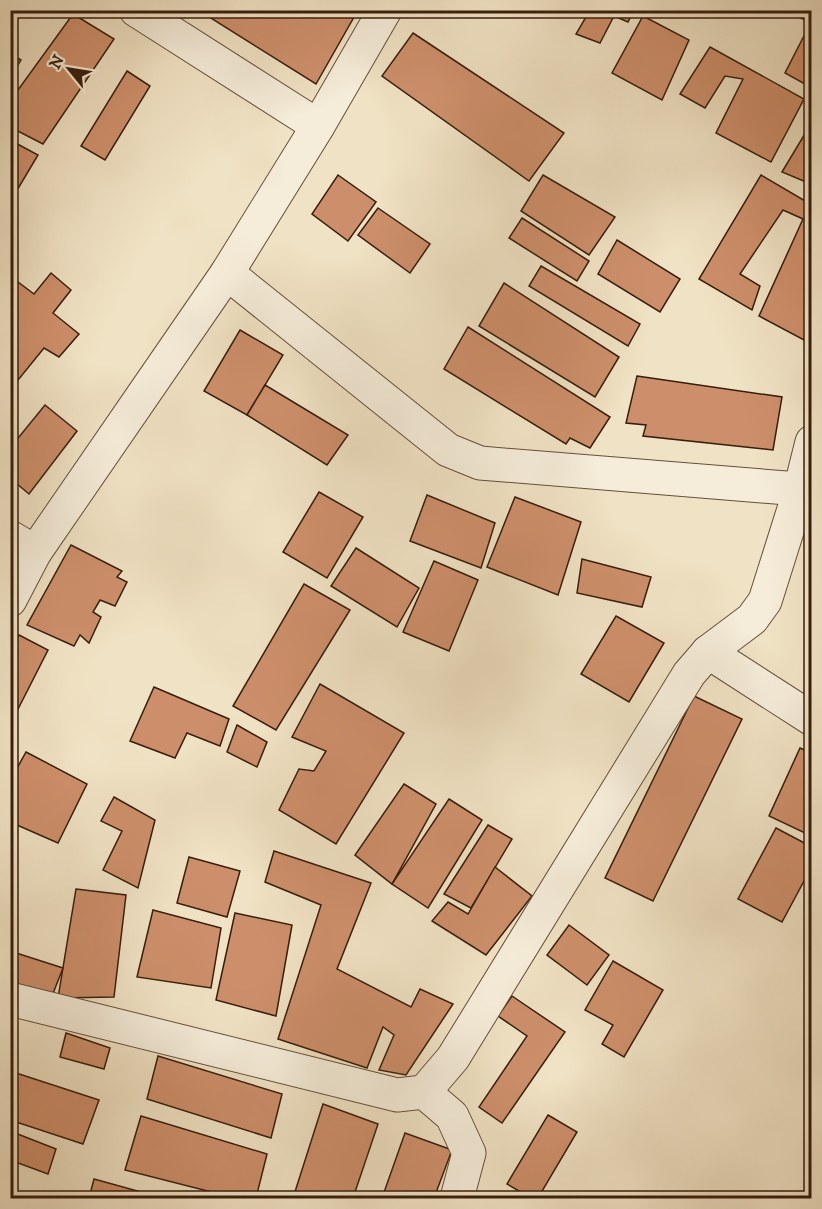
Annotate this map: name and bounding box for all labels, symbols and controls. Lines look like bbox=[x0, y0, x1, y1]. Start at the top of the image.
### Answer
north arrow bbox=[39, 39, 99, 99]
text: N bbox=[45, 51, 69, 73]

